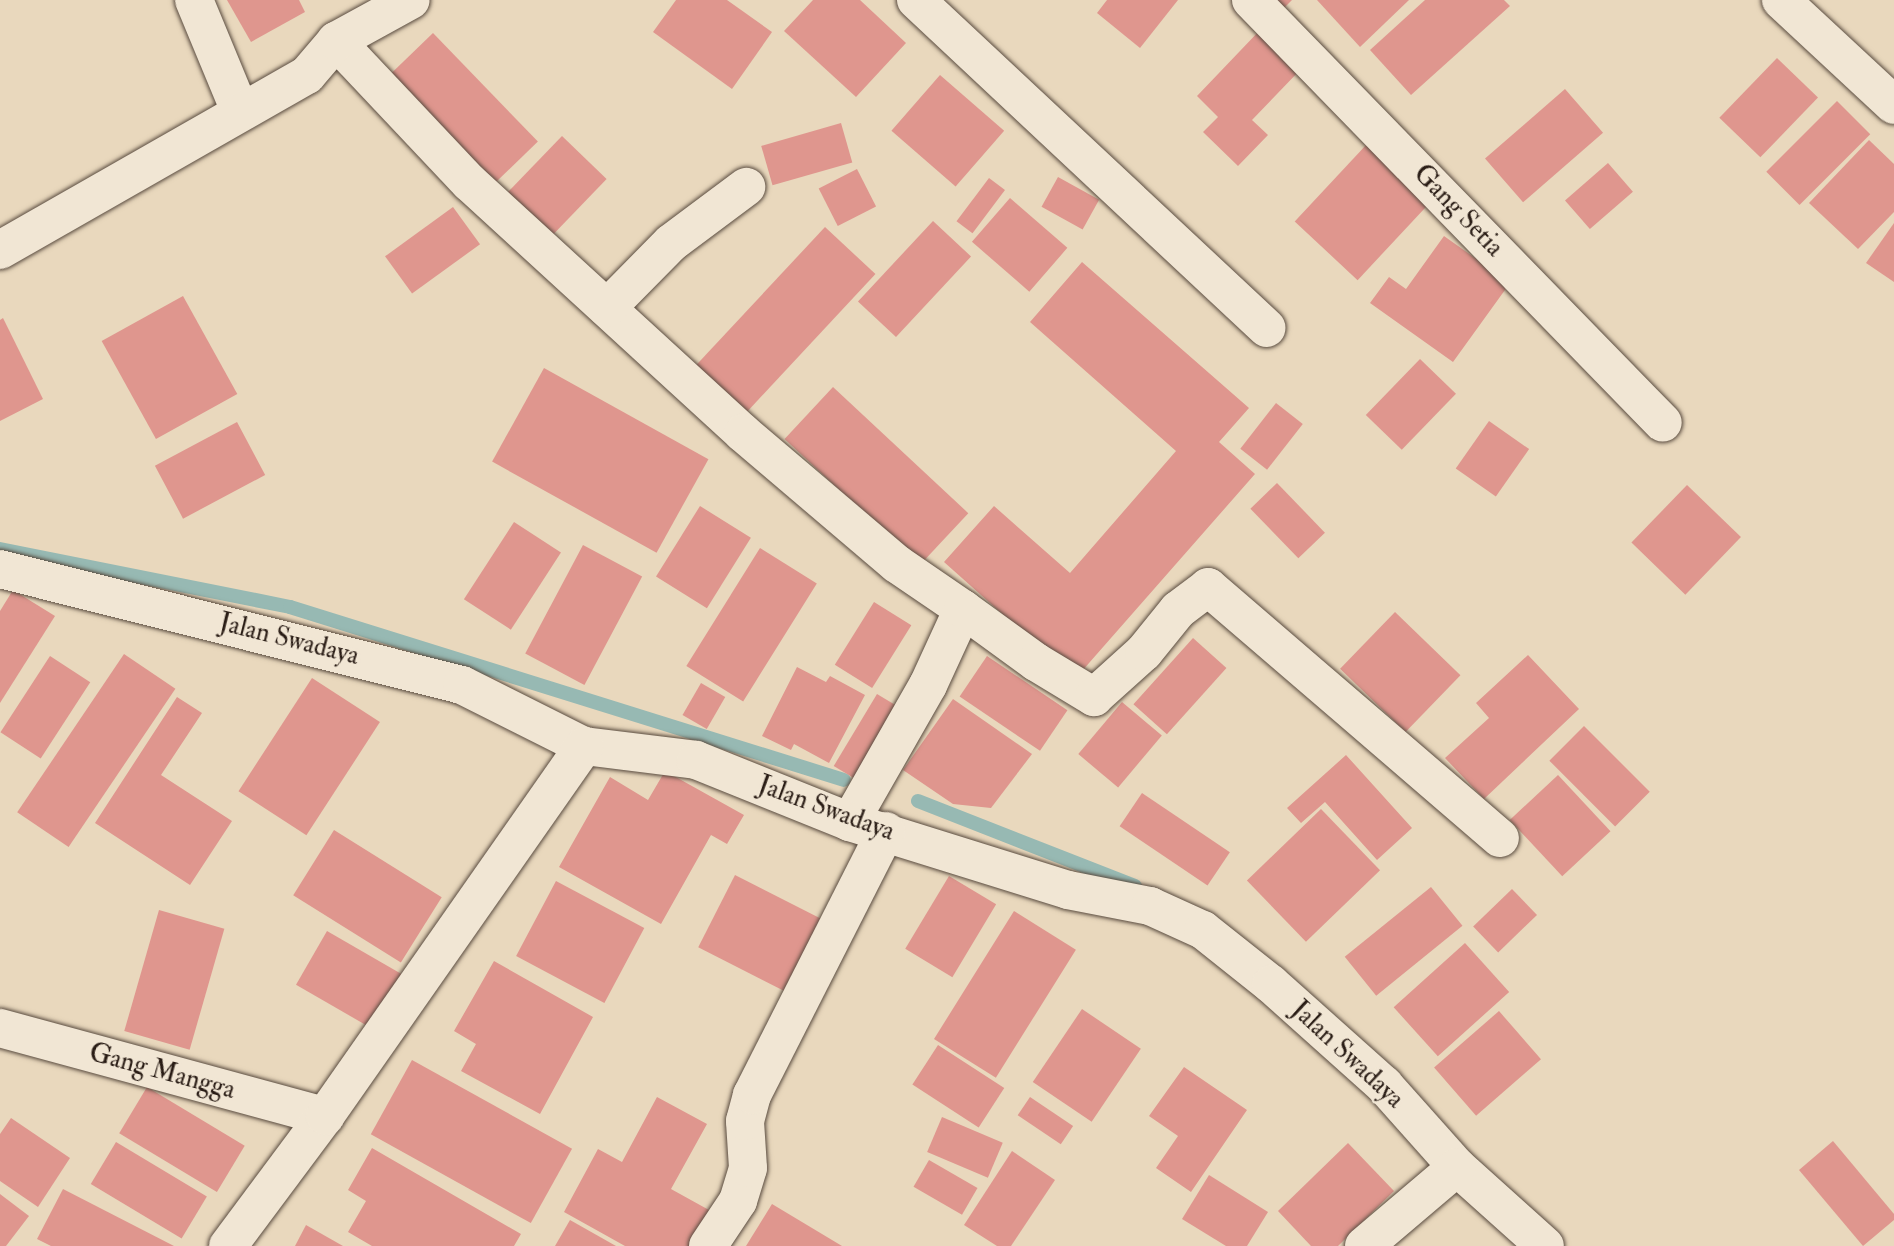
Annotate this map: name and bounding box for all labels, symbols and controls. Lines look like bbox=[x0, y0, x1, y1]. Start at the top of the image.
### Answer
street label: Gang Setia bbox=[1407, 159, 1509, 263]
street label: Jalan Swadaya bbox=[216, 608, 362, 672]
street label: Jalan Swadaya bbox=[753, 770, 899, 848]
street label: Jalan Swadaya bbox=[1284, 995, 1410, 1115]
street label: Gang Mangga bbox=[86, 1038, 238, 1106]

